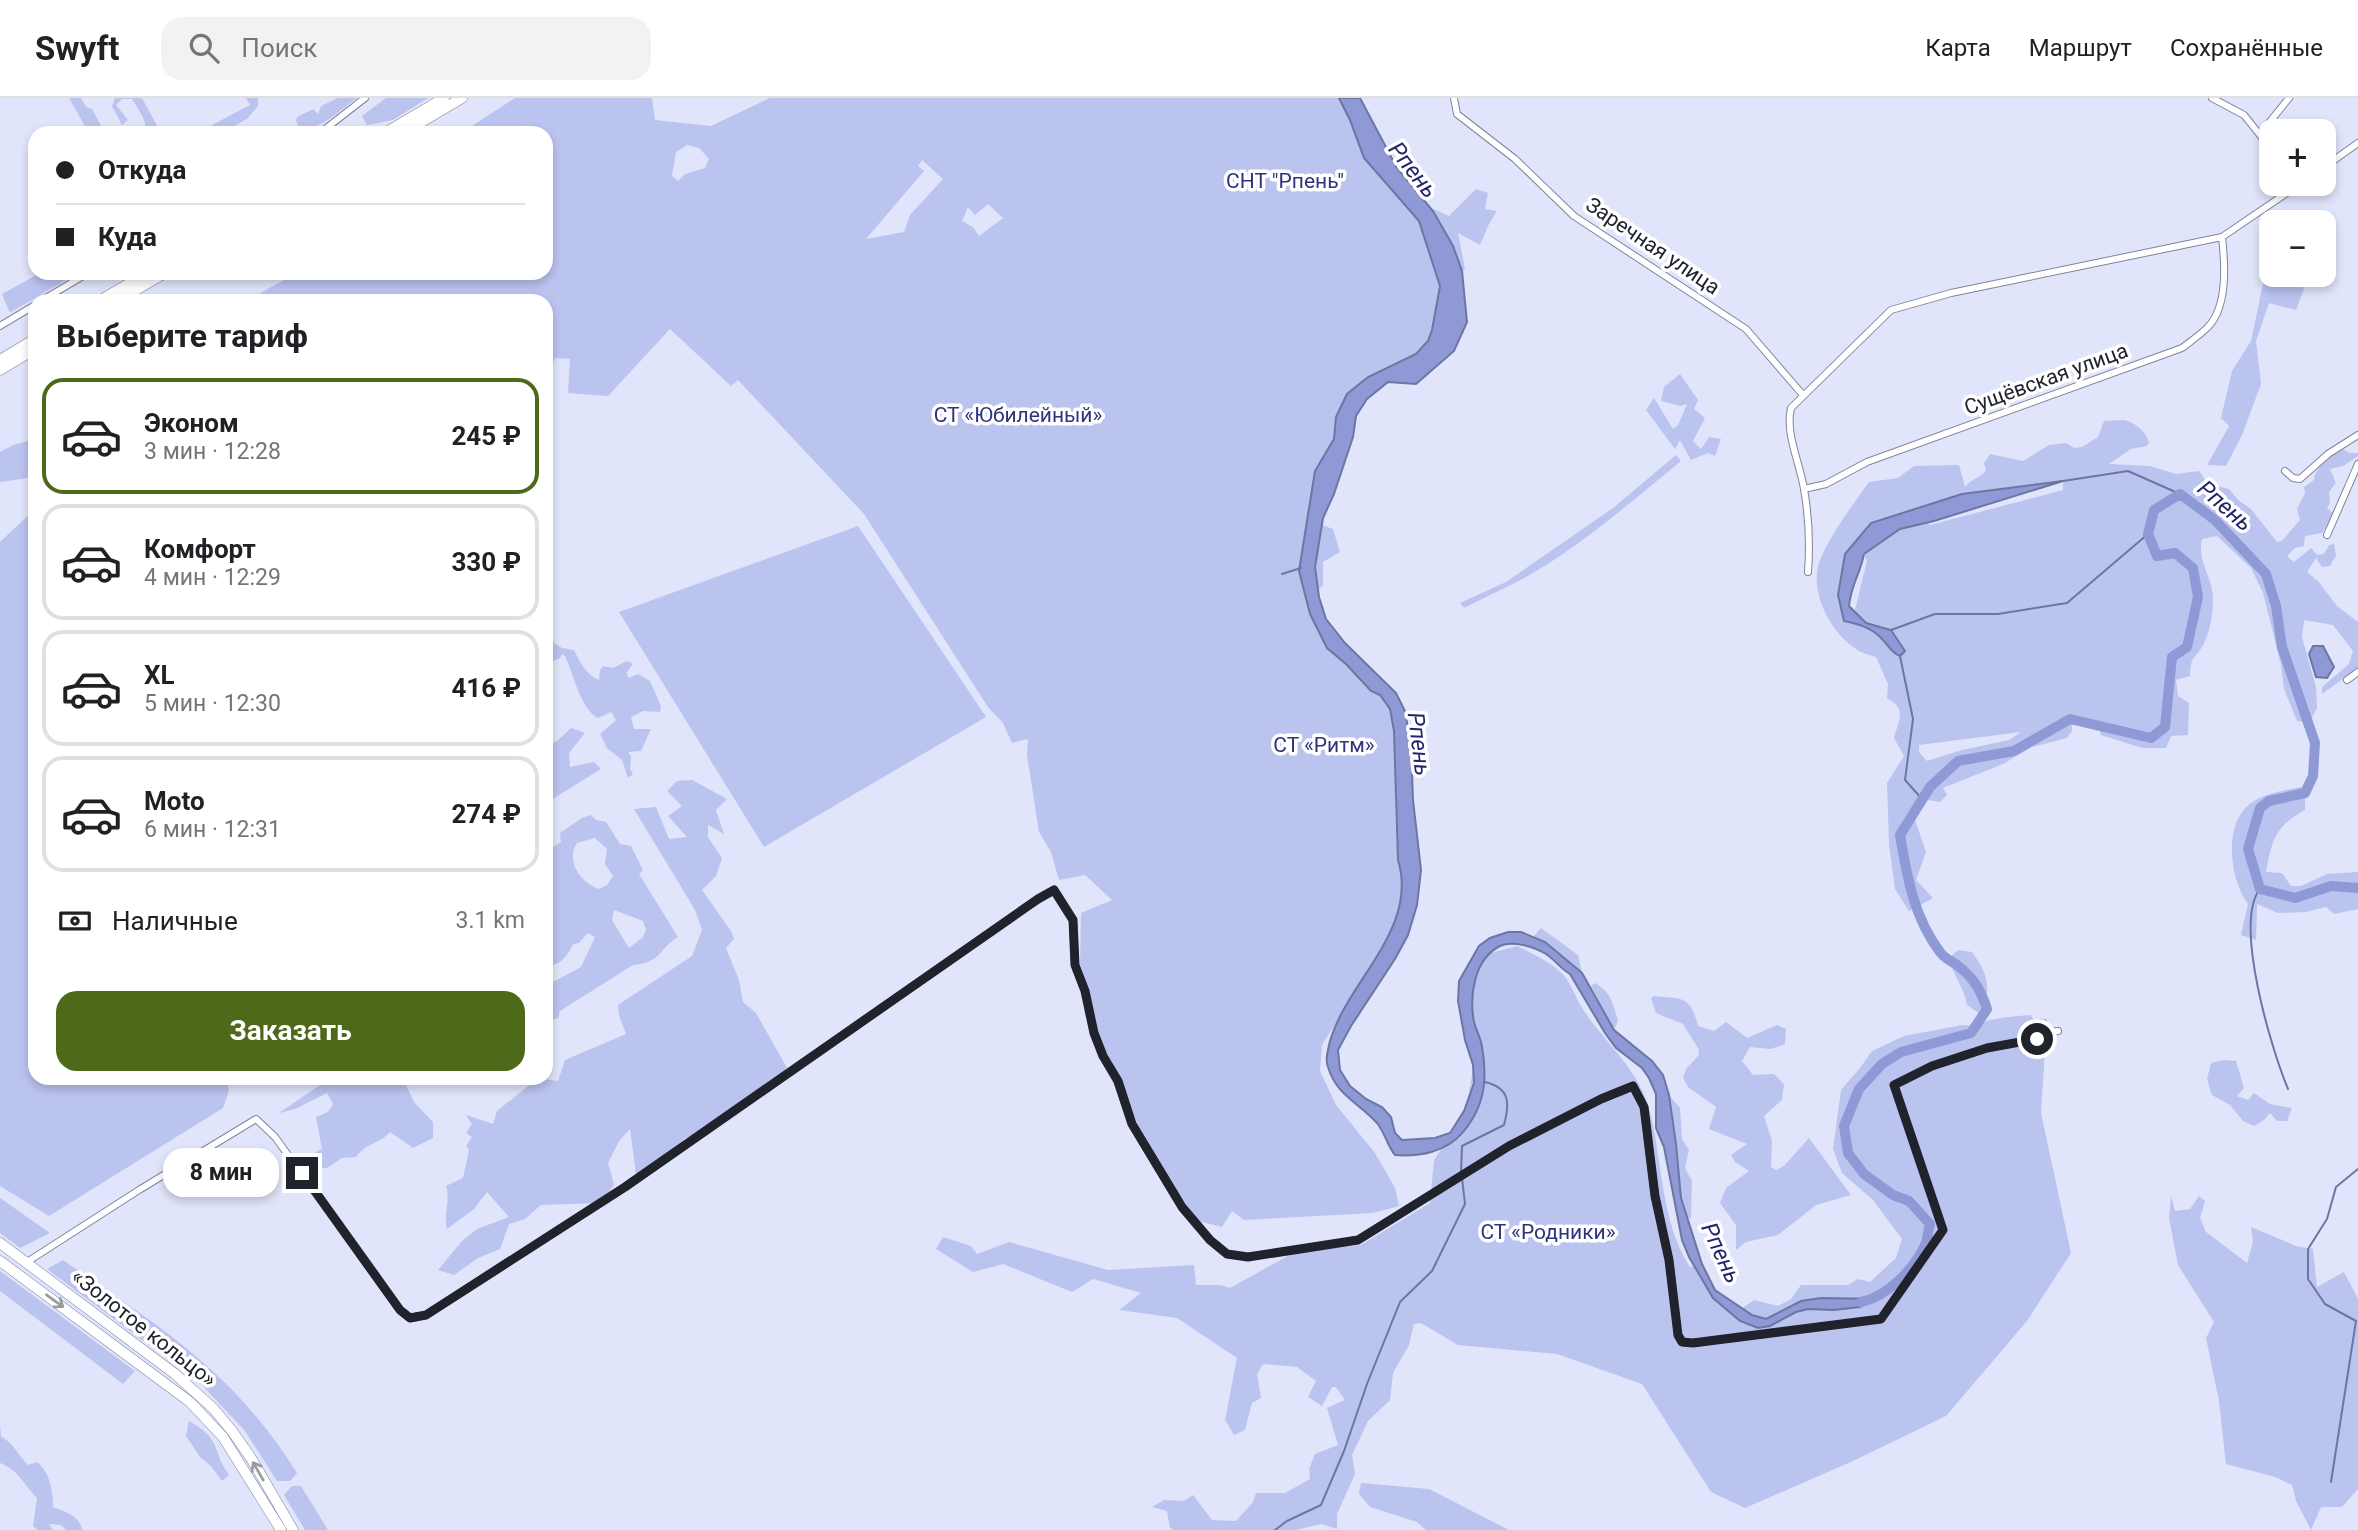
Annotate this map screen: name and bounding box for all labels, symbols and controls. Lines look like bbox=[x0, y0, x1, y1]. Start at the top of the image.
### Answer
search box bbox=[161, 17, 651, 80]
text: Swyft bbox=[35, 29, 119, 68]
icon: search bbox=[185, 29, 223, 67]
text: Поиск bbox=[241, 33, 317, 63]
text: Карта bbox=[1925, 34, 1991, 62]
text: Маршрут bbox=[2029, 34, 2132, 62]
text: Сохранённые bbox=[2170, 34, 2323, 62]
map controls bbox=[2259, 119, 2336, 287]
button: + bbox=[2259, 119, 2336, 196]
water label: Рпень bbox=[1383, 137, 1443, 203]
text: Откуда bbox=[98, 155, 187, 185]
park label: СНТ "Рпень" bbox=[1226, 169, 1344, 193]
street label: Заречная улица bbox=[1582, 192, 1724, 300]
button: − bbox=[2259, 210, 2336, 287]
text: Куда bbox=[98, 222, 157, 252]
text: Выберите тариф bbox=[56, 317, 308, 355]
street label: Сущёвская улица bbox=[1961, 338, 2131, 420]
park label: СТ «Юбилейный» bbox=[934, 403, 1102, 427]
icon: car bbox=[60, 405, 123, 468]
text: Эконом bbox=[144, 408, 239, 438]
text: 245 ₽ bbox=[451, 421, 521, 451]
text: 3 мин · 12:28 bbox=[144, 438, 281, 465]
water label: Рпень bbox=[2192, 475, 2258, 537]
icon: car bbox=[60, 531, 123, 594]
text: Комфорт bbox=[144, 534, 256, 564]
text: 330 ₽ bbox=[451, 547, 521, 577]
text: 4 мин · 12:29 bbox=[144, 564, 281, 591]
icon: car bbox=[60, 657, 123, 720]
text: XL bbox=[144, 660, 175, 690]
text: 416 ₽ bbox=[451, 673, 521, 703]
text: 5 мин · 12:30 bbox=[144, 690, 281, 717]
water label: Рпень bbox=[1402, 711, 1436, 777]
park label: СТ «Ритм» bbox=[1273, 733, 1375, 757]
icon: car bbox=[60, 783, 123, 846]
text: Moto bbox=[144, 786, 205, 816]
text: 274 ₽ bbox=[451, 799, 521, 829]
text: 6 мин · 12:31 bbox=[144, 816, 281, 843]
icon: cash bbox=[56, 902, 94, 940]
text: Наличные bbox=[112, 906, 238, 936]
text: 3.1 km bbox=[456, 907, 525, 934]
button: Заказать bbox=[56, 991, 525, 1071]
route start bbox=[2021, 1023, 2053, 1055]
callout: 8 мин bbox=[162, 1148, 278, 1198]
route end bbox=[286, 1157, 318, 1189]
text: 8 мин bbox=[190, 1159, 252, 1186]
water label: Рпень bbox=[1695, 1218, 1747, 1288]
park label: СТ «Родники» bbox=[1480, 1220, 1616, 1244]
street label: «Золотое кольцо» bbox=[67, 1264, 221, 1392]
one-way arrow bbox=[45, 1294, 64, 1308]
one-way arrow bbox=[251, 1462, 265, 1482]

